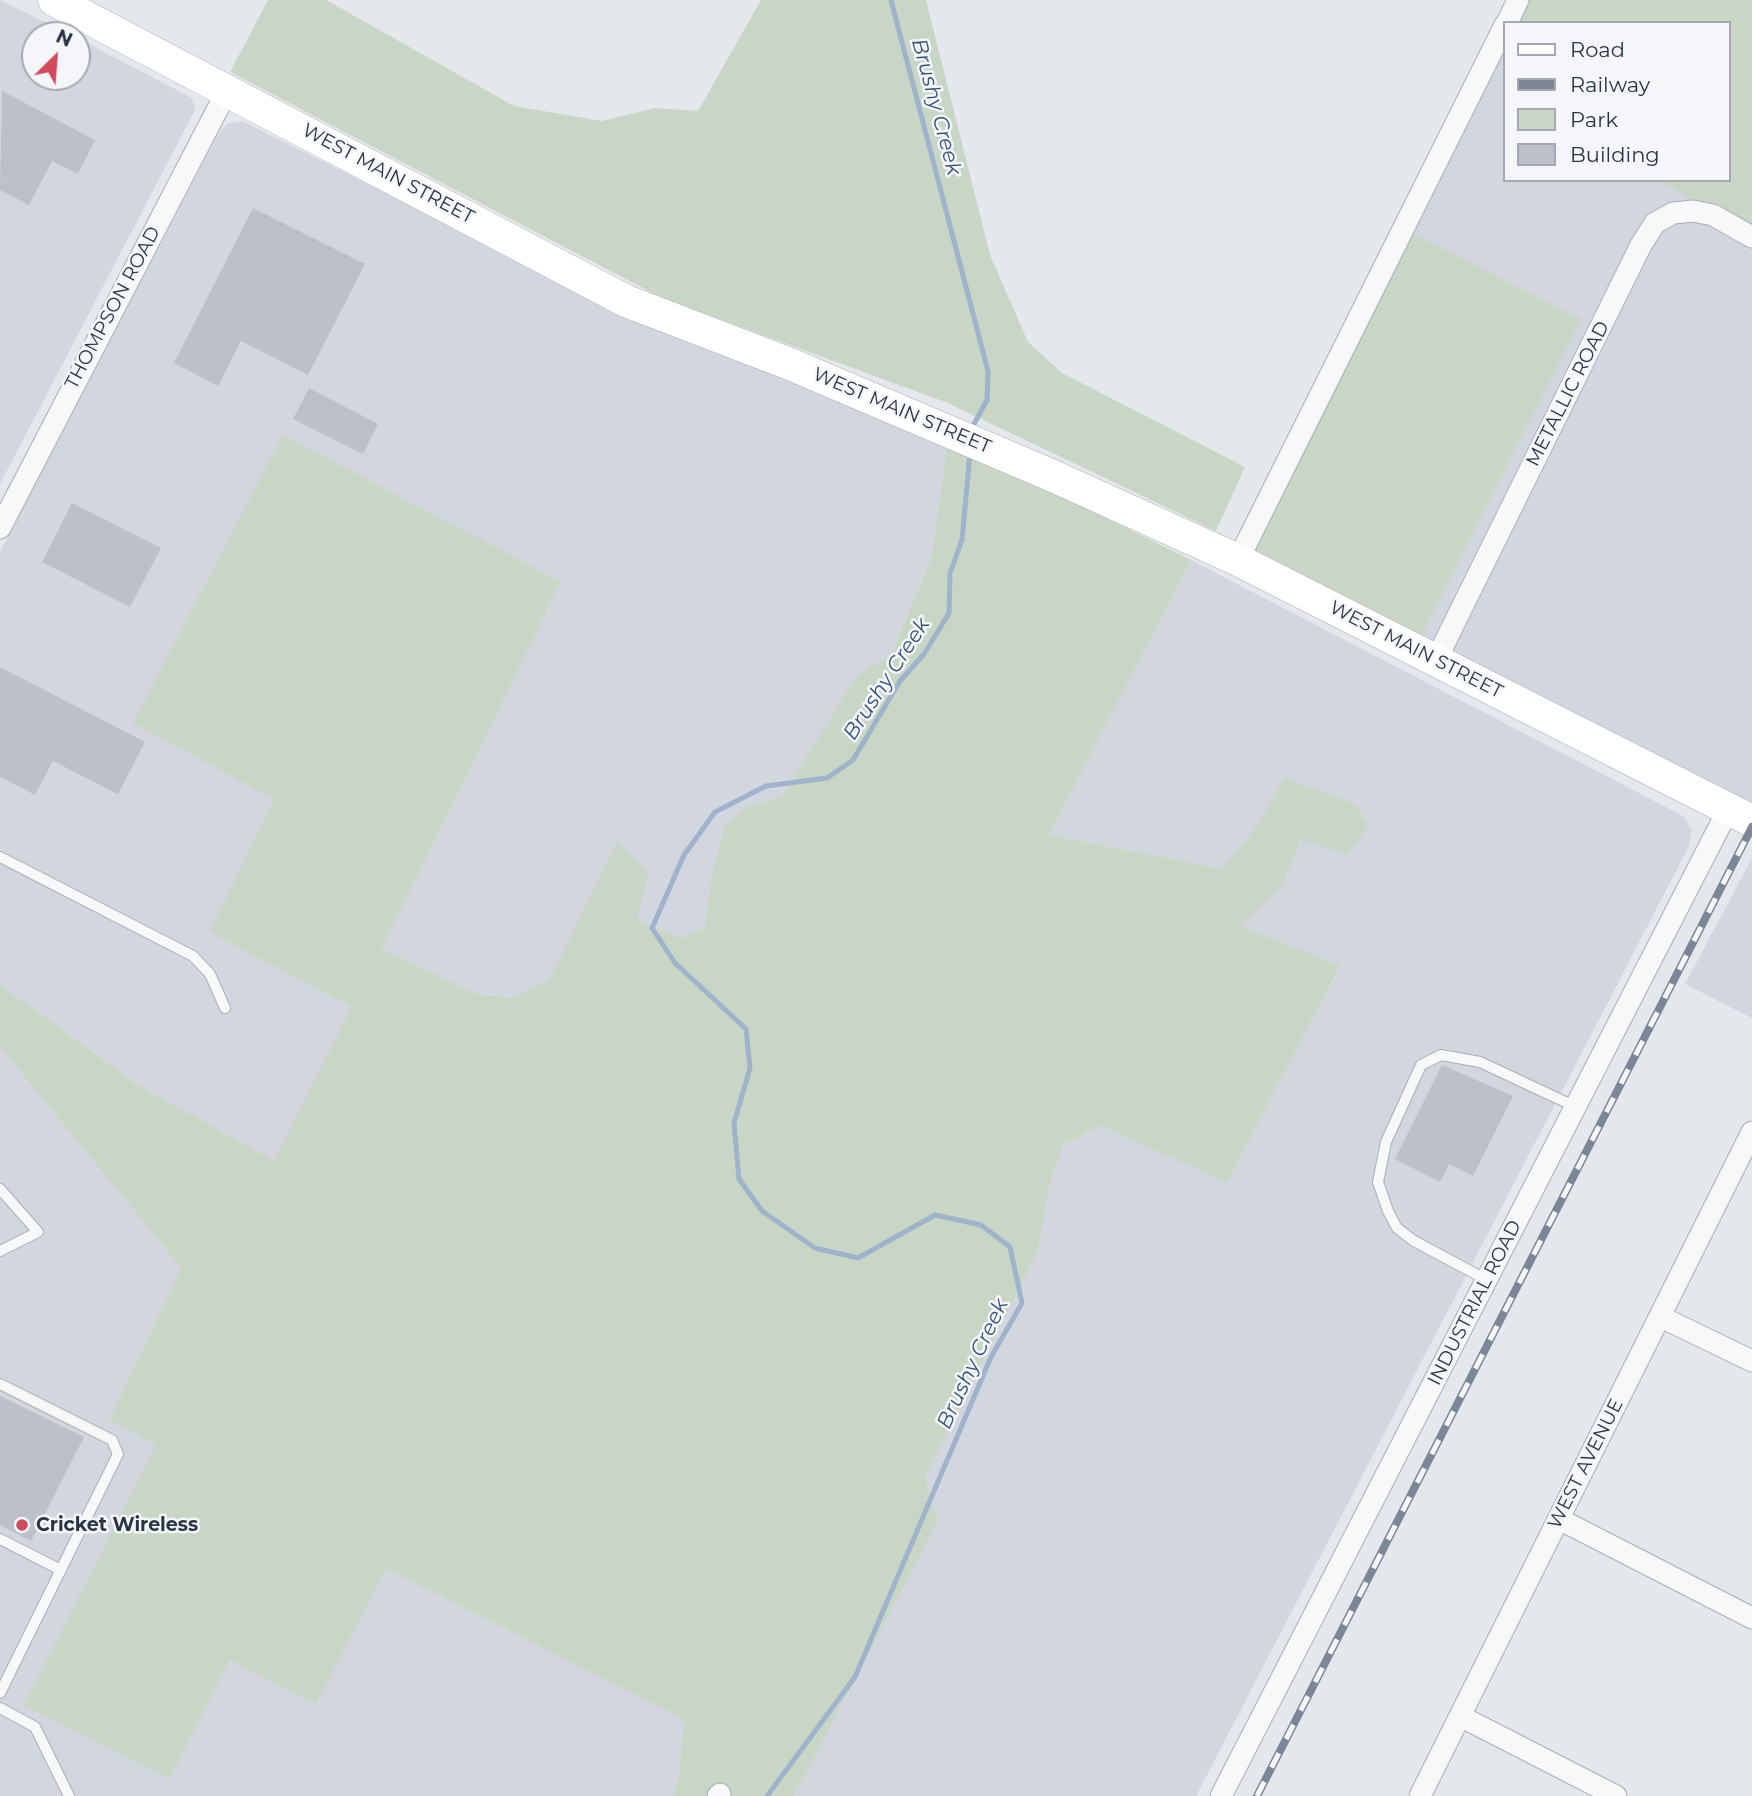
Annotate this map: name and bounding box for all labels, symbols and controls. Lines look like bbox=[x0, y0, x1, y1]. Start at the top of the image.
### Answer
north arrow bbox=[21, 21, 91, 91]
legend bbox=[1504, 21, 1731, 182]
text: N bbox=[52, 25, 76, 52]
water label: Brushy Creek bbox=[906, 36, 966, 178]
text: Road bbox=[1570, 37, 1625, 62]
text: Railway bbox=[1570, 72, 1650, 97]
text: Park bbox=[1570, 107, 1618, 132]
street label: WEST MAIN STREET bbox=[298, 119, 478, 229]
text: Building bbox=[1570, 142, 1660, 167]
street label: THOMPSON ROAD bbox=[60, 223, 166, 393]
street label: METALLIC ROAD bbox=[1522, 318, 1614, 470]
street label: WEST MAIN STREET bbox=[809, 363, 995, 459]
street label: WEST MAIN STREET bbox=[1326, 596, 1506, 704]
water label: Brushy Creek bbox=[838, 613, 936, 745]
street label: INDUSTRIAL ROAD bbox=[1423, 1217, 1527, 1389]
water label: Brushy Creek bbox=[932, 1295, 1014, 1433]
street label: WEST AVENUE bbox=[1543, 1395, 1629, 1533]
place label: Cricket Wireless bbox=[36, 1514, 198, 1536]
marker: Cricket Wireless bbox=[14, 1517, 30, 1533]

